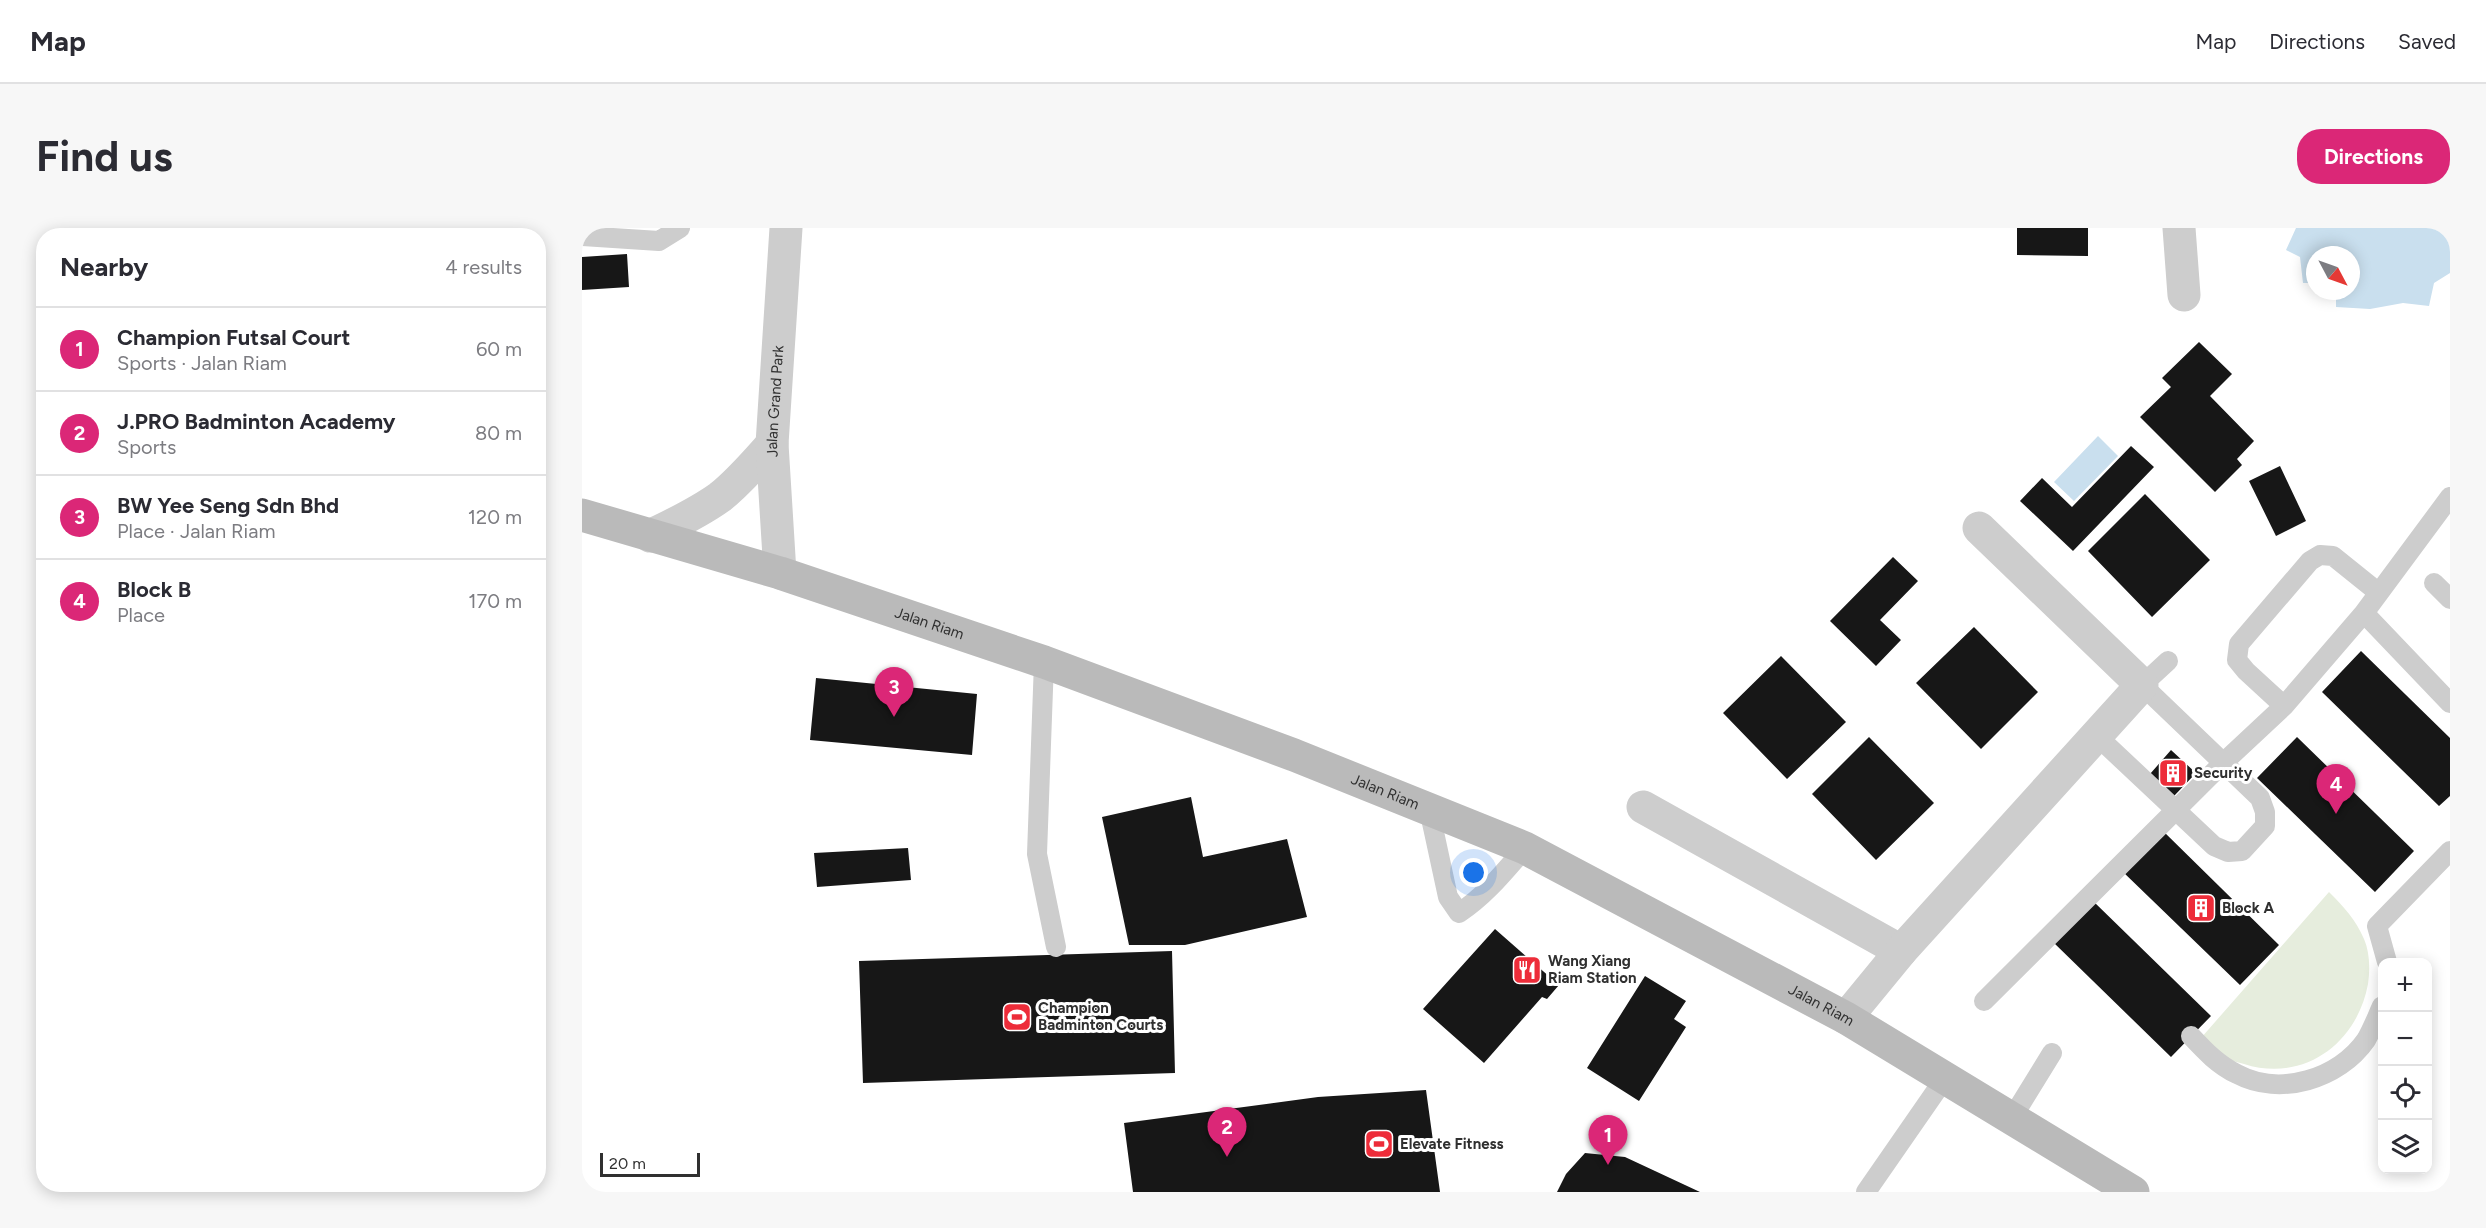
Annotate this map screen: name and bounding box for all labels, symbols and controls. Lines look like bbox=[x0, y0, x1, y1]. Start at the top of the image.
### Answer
text: Map bbox=[30, 24, 86, 58]
text: Map bbox=[2195, 29, 2236, 54]
text: Directions bbox=[2269, 29, 2365, 54]
text: Saved bbox=[2398, 29, 2456, 54]
button: Directions bbox=[2297, 129, 2450, 184]
text: Find us bbox=[36, 131, 173, 182]
north arrow bbox=[2306, 246, 2360, 300]
text: Nearby bbox=[60, 251, 148, 283]
text: 4 results bbox=[445, 255, 522, 279]
text: Champion Futsal Court bbox=[117, 324, 350, 351]
text: 1 bbox=[75, 337, 84, 361]
text: 60 m bbox=[476, 337, 522, 361]
street label: Jalan Grand Park bbox=[763, 344, 787, 458]
text: Sports · Jalan Riam bbox=[117, 351, 287, 375]
text: J.PRO Badminton Academy bbox=[117, 408, 396, 435]
text: 2 bbox=[74, 421, 85, 445]
text: 80 m bbox=[475, 421, 522, 445]
text: Sports bbox=[117, 435, 176, 459]
text: BW Yee Seng Sdn Bhd bbox=[117, 492, 339, 519]
text: 3 bbox=[74, 505, 85, 529]
text: 120 m bbox=[468, 505, 522, 529]
text: Place · Jalan Riam bbox=[117, 519, 275, 543]
text: Block B bbox=[117, 576, 191, 603]
text: 4 bbox=[73, 589, 86, 613]
text: 170 m bbox=[468, 589, 522, 613]
text: Place bbox=[117, 603, 165, 627]
street label: Jalan Riam bbox=[893, 603, 966, 643]
pin: 3 bbox=[874, 668, 914, 717]
building icon: Security bbox=[2157, 757, 2189, 789]
place label: Security bbox=[2194, 764, 2253, 782]
pin: 4 bbox=[2316, 764, 2356, 814]
street label: Jalan Riam bbox=[1349, 770, 1422, 813]
your location bbox=[1459, 858, 1488, 887]
building icon: Block A bbox=[2185, 892, 2217, 924]
place label: Block A bbox=[2222, 899, 2274, 917]
place label: Wang Xiang Riam Station bbox=[1548, 952, 1636, 987]
restaurant icon: Wang Xiang Riam Station bbox=[1511, 954, 1543, 986]
map controls bbox=[2378, 958, 2432, 1174]
button: + bbox=[2378, 958, 2432, 1012]
street label: Jalan Riam bbox=[1785, 980, 1857, 1030]
place label: Champion Badminton Courts bbox=[1038, 999, 1163, 1034]
sports icon: Champion Badminton Courts bbox=[1001, 1001, 1033, 1033]
button: − bbox=[2378, 1012, 2432, 1066]
button: locate bbox=[2378, 1066, 2432, 1120]
pin: 2 bbox=[1208, 1108, 1246, 1157]
pin: 1 bbox=[1588, 1116, 1628, 1165]
button: layers bbox=[2378, 1120, 2432, 1174]
sports icon: Elevate Fitness bbox=[1363, 1128, 1395, 1160]
place label: Elevate Fitness bbox=[1400, 1135, 1503, 1153]
scale bar bbox=[600, 1150, 700, 1178]
text: 20 m bbox=[609, 1154, 646, 1173]

